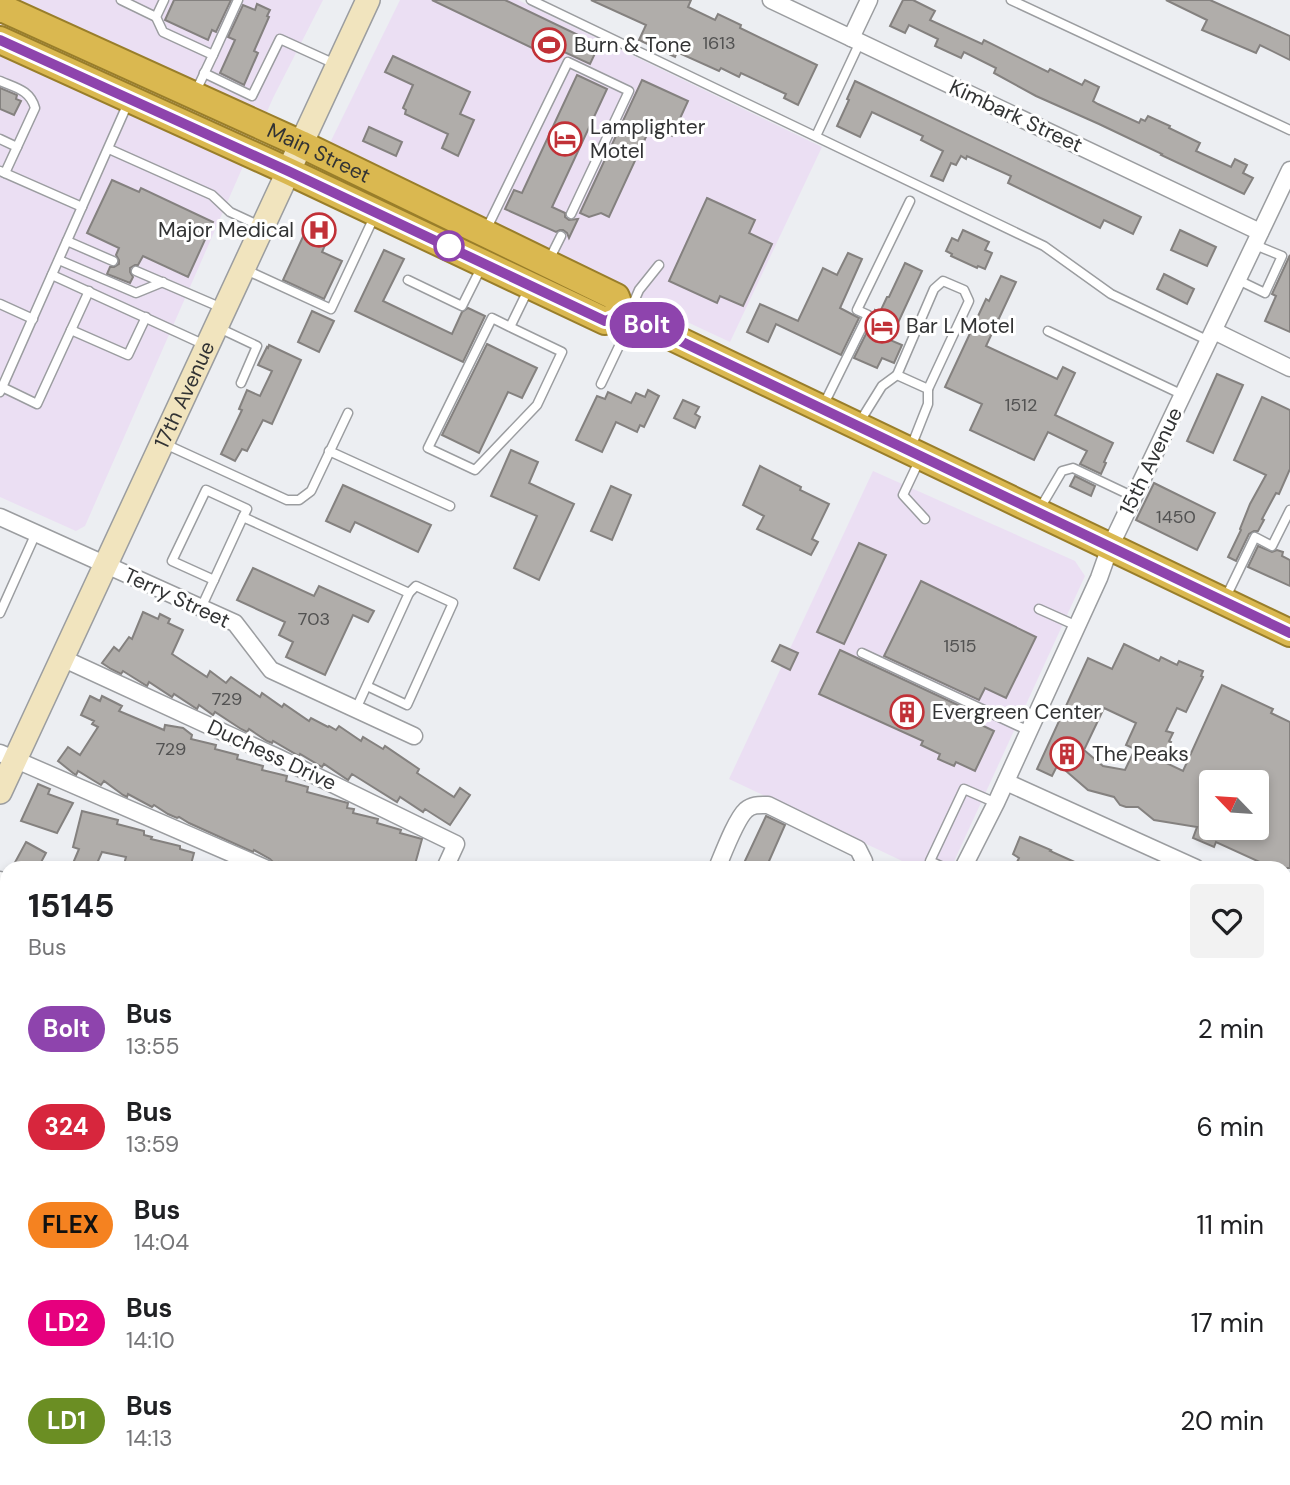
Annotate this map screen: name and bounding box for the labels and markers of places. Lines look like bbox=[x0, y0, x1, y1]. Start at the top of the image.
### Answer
sports icon: Burn & Tone bbox=[530, 26, 568, 64]
place label: Burn & Tone bbox=[574, 31, 692, 59]
place label: Lamplighter Motel bbox=[590, 113, 706, 165]
hotel icon: Lamplighter Motel bbox=[546, 120, 584, 158]
hospital icon: Major Medical bbox=[300, 211, 338, 249]
place label: Major Medical bbox=[158, 216, 294, 244]
unlabelled marker bbox=[434, 231, 464, 261]
hotel icon: Bar L Motel bbox=[863, 307, 901, 345]
place label: Bar L Motel bbox=[906, 312, 1014, 340]
building icon: Evergreen Center bbox=[888, 693, 926, 731]
place label: Evergreen Center bbox=[932, 698, 1101, 726]
building icon: The Peaks bbox=[1048, 735, 1086, 773]
place label: The Peaks bbox=[1092, 740, 1189, 768]

